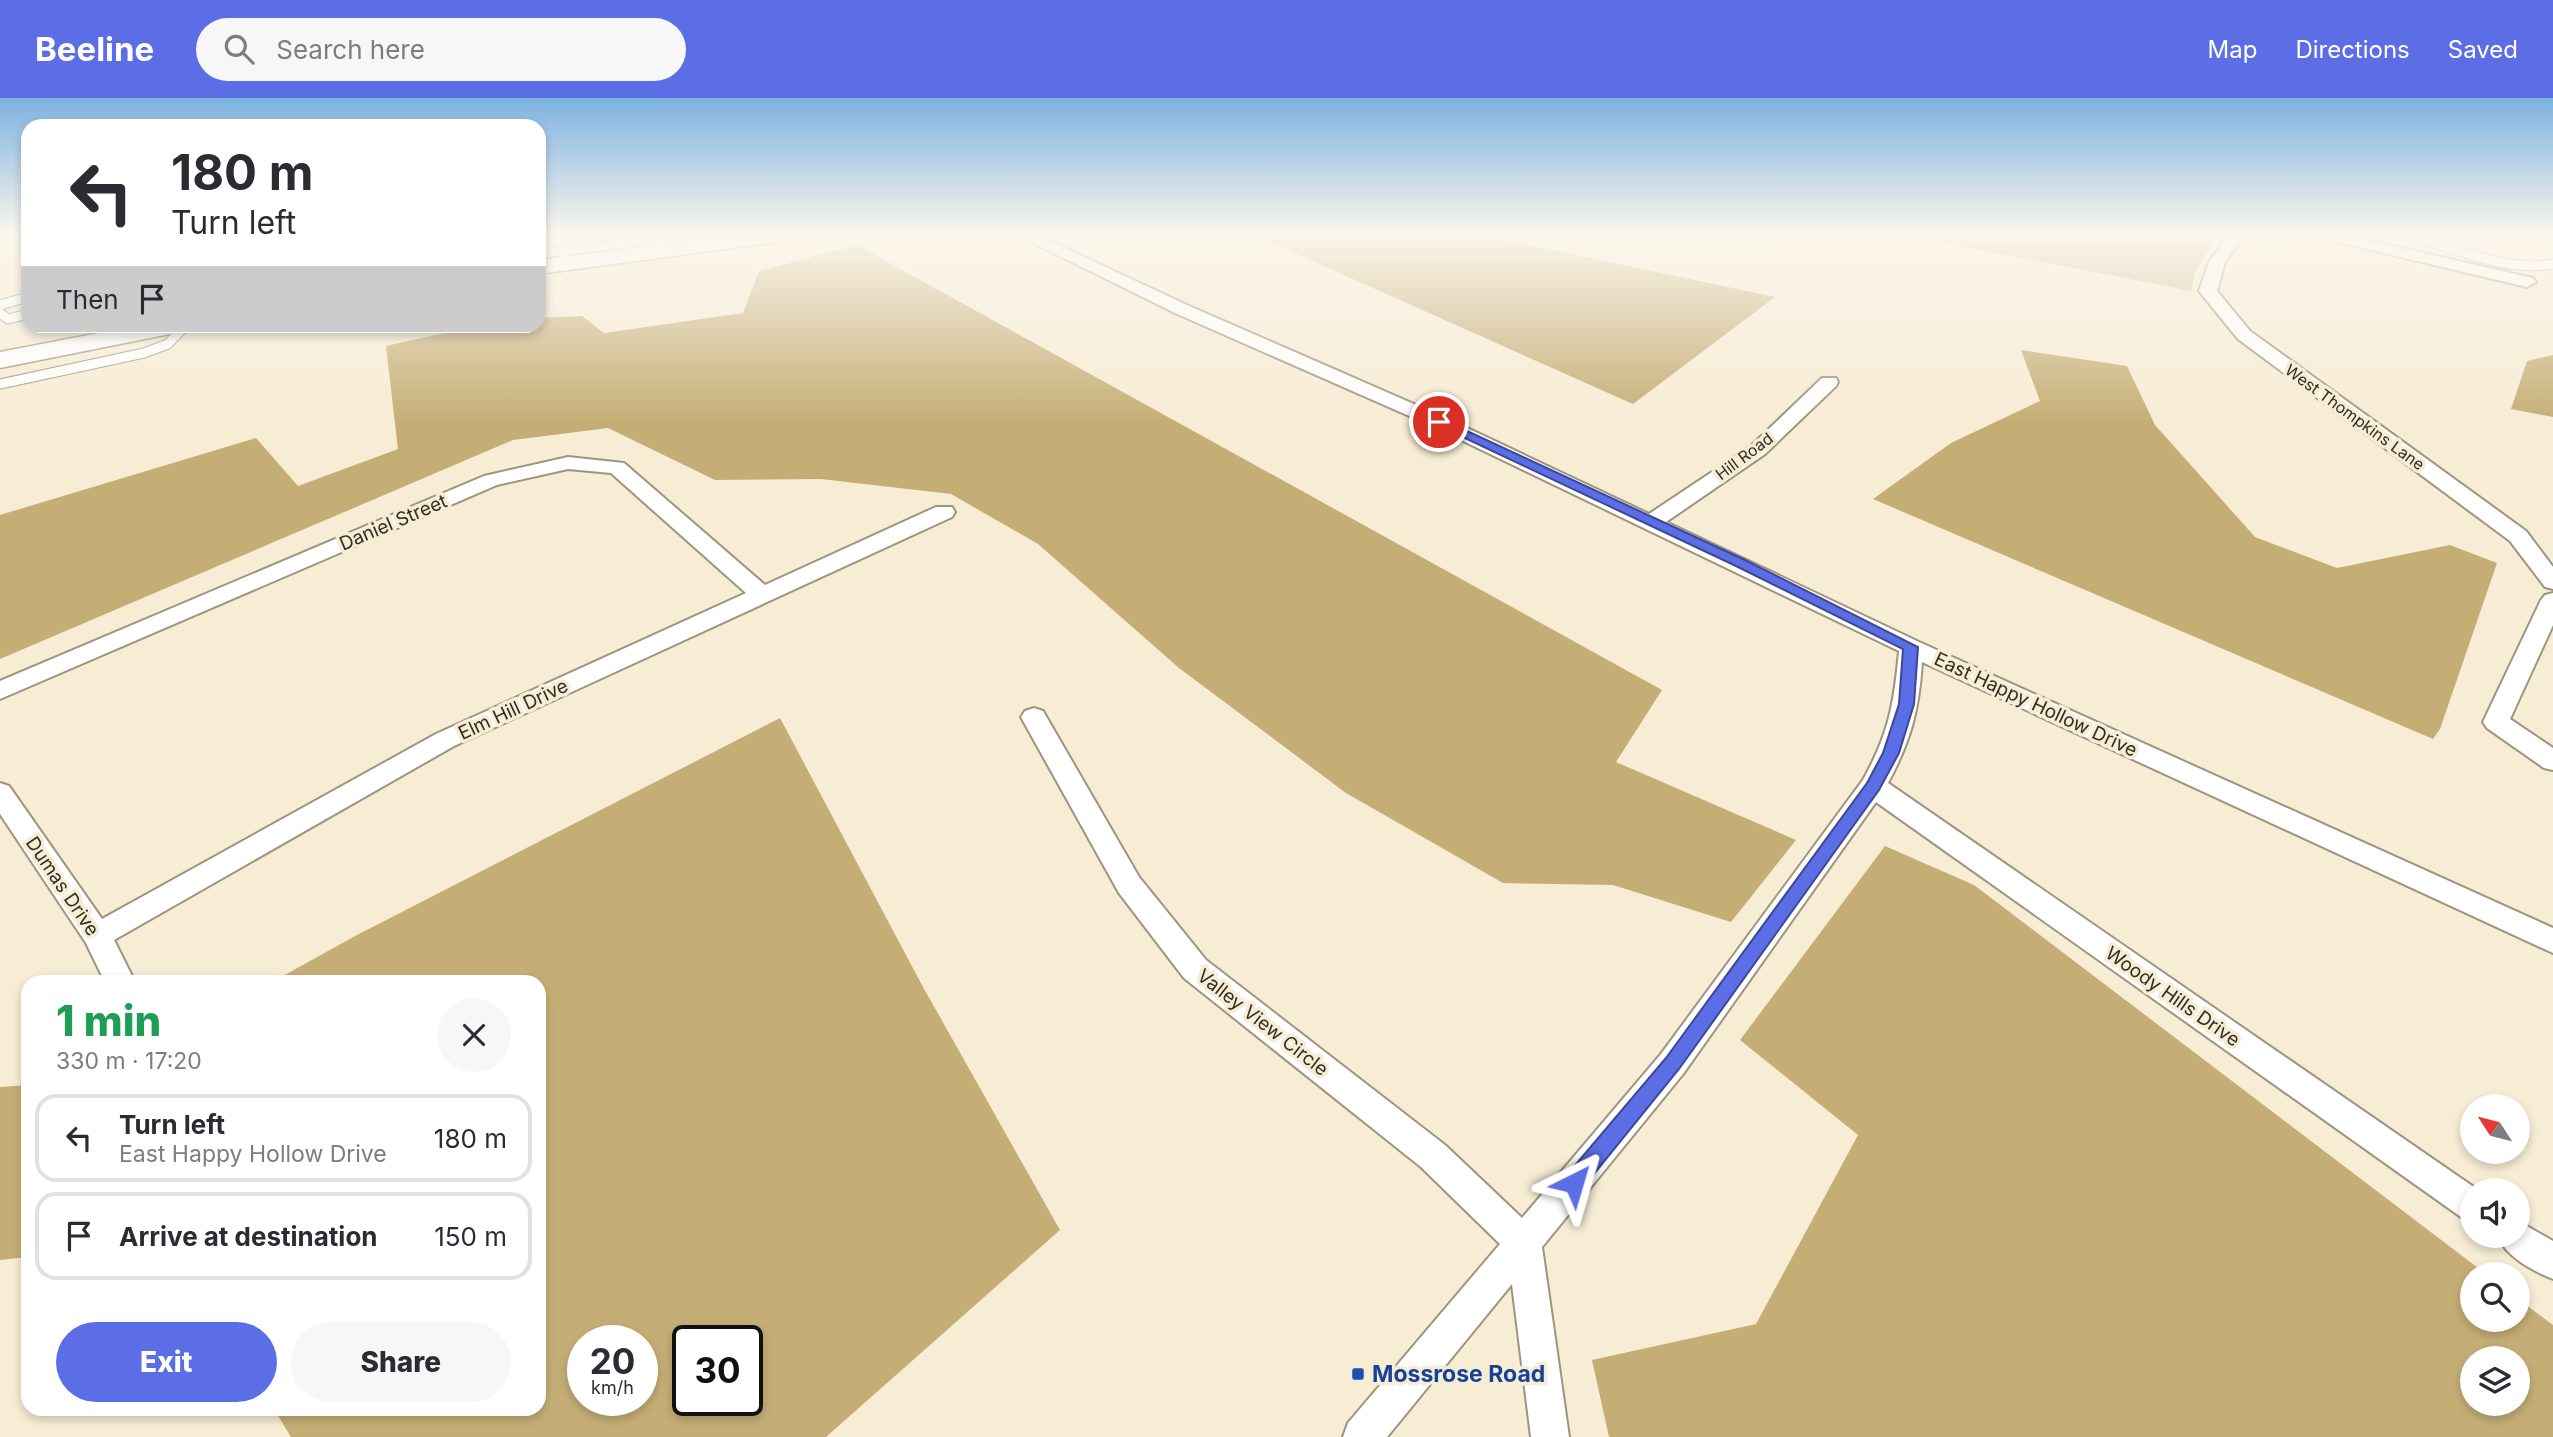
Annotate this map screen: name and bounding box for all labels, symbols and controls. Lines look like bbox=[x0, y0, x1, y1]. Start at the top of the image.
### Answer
search box bbox=[196, 18, 686, 81]
text: Beeline bbox=[35, 29, 154, 69]
icon: search bbox=[220, 30, 258, 68]
text: Search here bbox=[276, 34, 425, 65]
text: Map bbox=[2208, 35, 2257, 64]
text: Directions bbox=[2295, 35, 2410, 64]
text: Saved bbox=[2448, 35, 2518, 64]
text: 180 m bbox=[171, 143, 313, 202]
icon: left bbox=[56, 147, 147, 238]
text: Turn left bbox=[171, 203, 296, 242]
icon: arrive bbox=[133, 280, 171, 318]
text: Then bbox=[56, 284, 119, 315]
street label: West Thompkins Lane bbox=[2281, 360, 2429, 474]
pin bbox=[1409, 392, 1469, 452]
icon: arrive bbox=[1420, 403, 1458, 441]
street label: Hill Road bbox=[1711, 428, 1777, 484]
street label: Daniel Street bbox=[336, 489, 451, 555]
street label: East Happy Hollow Drive bbox=[1931, 647, 2141, 762]
street label: Elm Hill Drive bbox=[455, 674, 572, 745]
street label: Dumas Drive bbox=[21, 832, 104, 940]
street label: Woody Hills Drive bbox=[2101, 941, 2244, 1051]
street label: Valley View Circle bbox=[1193, 964, 1333, 1081]
text: 1 min bbox=[56, 995, 161, 1046]
button: close bbox=[437, 998, 511, 1072]
text: 330 m · 17:20 bbox=[56, 1047, 202, 1075]
north arrow bbox=[2460, 1094, 2530, 1164]
map controls bbox=[2460, 1094, 2530, 1416]
text: Turn left bbox=[119, 1109, 225, 1140]
icon: left bbox=[60, 1119, 98, 1157]
text: 180 m bbox=[434, 1123, 507, 1154]
text: East Happy Hollow Drive bbox=[119, 1140, 387, 1168]
position arrow bbox=[1537, 1146, 1611, 1220]
button: sound bbox=[2460, 1178, 2530, 1248]
icon: arrive bbox=[60, 1217, 98, 1255]
text: Arrive at destination bbox=[119, 1221, 378, 1252]
text: 150 m bbox=[434, 1221, 507, 1252]
button: search bbox=[2460, 1262, 2530, 1332]
button: Exit bbox=[56, 1322, 277, 1402]
button: Share bbox=[291, 1322, 511, 1402]
speed limit sign: 30 bbox=[672, 1325, 763, 1416]
text: 20 bbox=[590, 1340, 635, 1382]
button: layers bbox=[2460, 1346, 2530, 1416]
place label: Mossrose Road bbox=[1372, 1360, 1545, 1388]
marker: Mossrose Road bbox=[1350, 1366, 1366, 1382]
text: km/h bbox=[591, 1377, 634, 1398]

